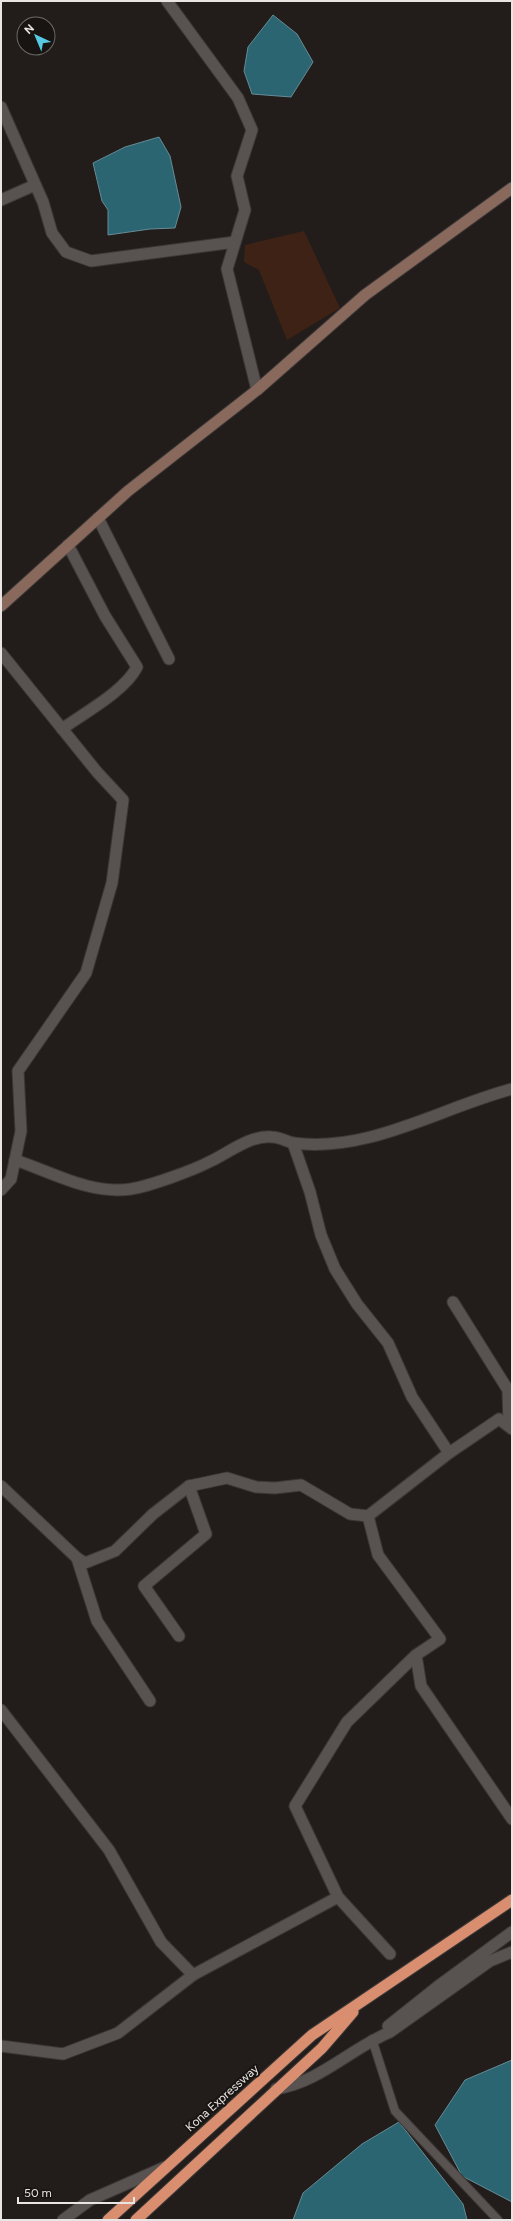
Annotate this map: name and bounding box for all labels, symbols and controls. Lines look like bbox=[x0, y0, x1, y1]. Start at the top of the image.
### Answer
north arrow bbox=[16, 16, 56, 56]
text: N bbox=[22, 22, 37, 37]
street label: Kona Expressway bbox=[183, 2061, 262, 2134]
scale bar bbox=[18, 2179, 134, 2205]
text: 50 m bbox=[24, 2186, 52, 2200]

